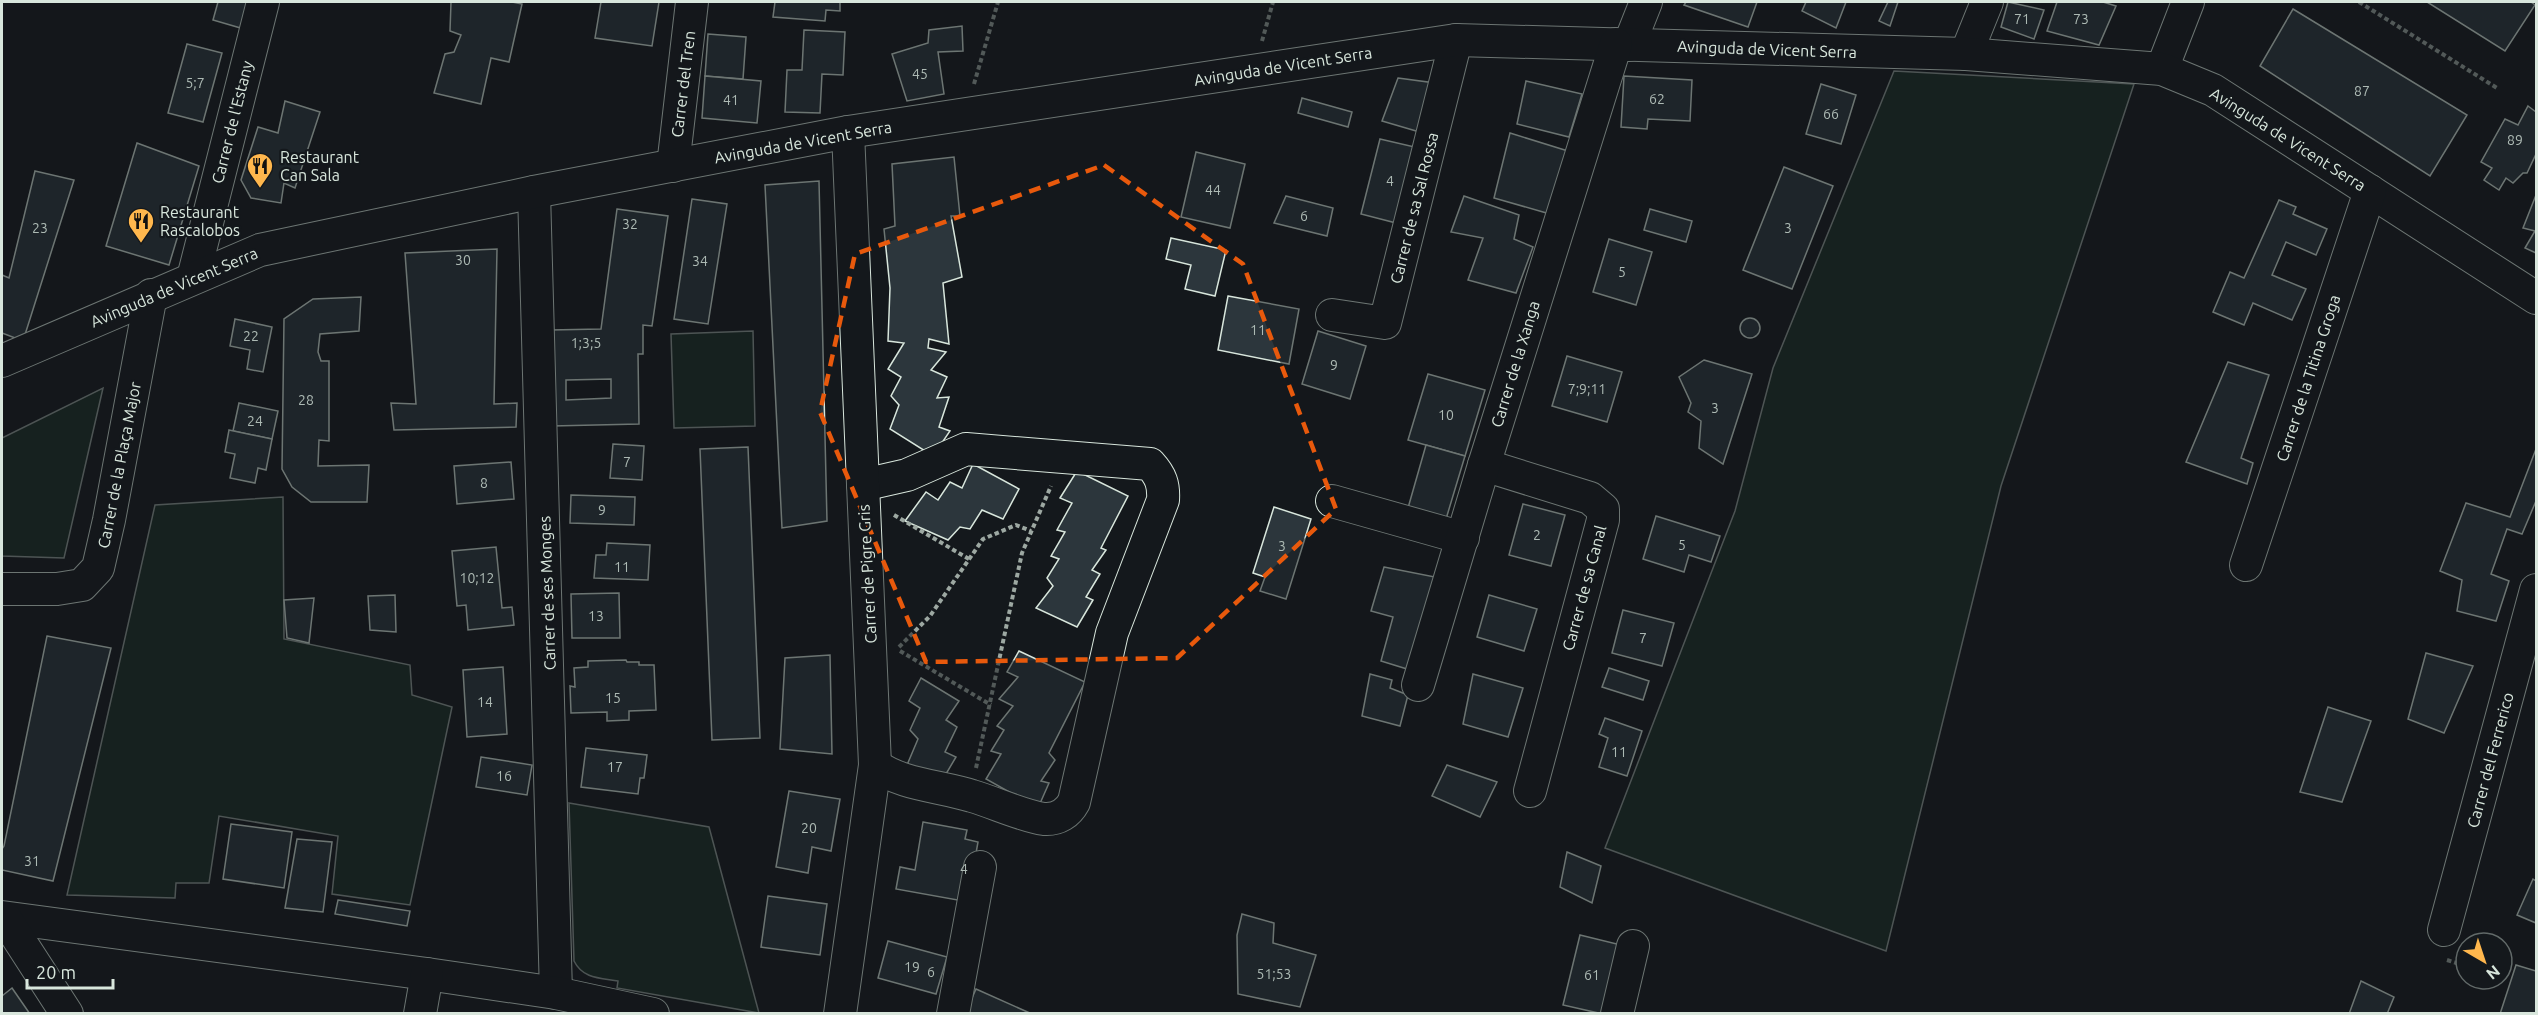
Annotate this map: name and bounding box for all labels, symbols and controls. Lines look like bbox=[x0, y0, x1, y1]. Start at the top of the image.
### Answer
house number: 71 bbox=[2014, 11, 2030, 27]
house number: 73 bbox=[2073, 11, 2089, 27]
street label: Carrer del Tren bbox=[668, 30, 698, 138]
street label: Avinguda de Vicent Serra bbox=[1677, 37, 1857, 61]
street label: Avinguda de Vicent Serra bbox=[1193, 43, 1373, 89]
street label: Carrer de l'Estany bbox=[208, 59, 256, 185]
house number: 45 bbox=[912, 66, 928, 82]
house number: 5;7 bbox=[185, 75, 205, 91]
house number: 87 bbox=[2354, 83, 2370, 99]
street label: Avinguda de Vicent Serra bbox=[2207, 84, 2369, 194]
house number: 62 bbox=[1649, 91, 1665, 107]
house number: 41 bbox=[723, 92, 739, 108]
house number: 66 bbox=[1823, 106, 1839, 122]
street label: Avinguda de Vicent Serra bbox=[713, 118, 893, 166]
street label: Carrer de sa Sal Rossa bbox=[1386, 130, 1442, 286]
house number: 89 bbox=[2507, 132, 2523, 148]
place label: Restaurant Can Sala bbox=[280, 148, 360, 184]
restaurant icon: Restaurant Can Sala bbox=[245, 151, 275, 189]
house number: 4 bbox=[1386, 173, 1394, 189]
house number: 44 bbox=[1205, 182, 1221, 198]
place label: Restaurant Rascalobos bbox=[160, 203, 240, 239]
restaurant icon: Restaurant Rascalobos bbox=[126, 206, 156, 244]
house number: 6 bbox=[1300, 208, 1308, 224]
house number: 32 bbox=[622, 216, 638, 232]
house number: 23 bbox=[32, 220, 48, 236]
house number: 3 bbox=[1784, 220, 1792, 236]
street label: Avinguda de Vicent Serra bbox=[88, 244, 260, 330]
house number: 30 bbox=[455, 252, 471, 268]
house number: 34 bbox=[692, 253, 708, 269]
house number: 5 bbox=[1618, 264, 1626, 280]
street label: Carrer de la Titina Groga bbox=[2272, 292, 2344, 464]
street label: Carrer de la Xanga bbox=[1487, 299, 1543, 429]
house number: 11 bbox=[1250, 322, 1266, 338]
house number: 22 bbox=[243, 328, 259, 344]
house number: 1;3;5 bbox=[571, 335, 601, 351]
house number: 9 bbox=[1330, 357, 1338, 373]
street label: Carrer de la Plaça Major bbox=[94, 380, 144, 550]
house number: 7;9;11 bbox=[1568, 381, 1606, 397]
house number: 28 bbox=[298, 392, 314, 408]
house number: 3 bbox=[1711, 400, 1719, 416]
house number: 10 bbox=[1438, 407, 1454, 423]
house number: 24 bbox=[247, 413, 263, 429]
house number: 7 bbox=[623, 454, 631, 470]
house number: 8 bbox=[480, 475, 488, 491]
house number: 9 bbox=[598, 502, 606, 518]
street label: Carrer de Pigre Gris bbox=[854, 504, 880, 644]
street label: Carrer de ses Monges bbox=[535, 516, 559, 670]
street label: Carrer de sa Canal bbox=[1559, 523, 1609, 653]
house number: 2 bbox=[1533, 527, 1541, 543]
house number: 5 bbox=[1678, 537, 1686, 553]
house number: 3 bbox=[1278, 538, 1286, 554]
house number: 11 bbox=[614, 559, 630, 575]
house number: 10;12 bbox=[459, 570, 495, 586]
house number: 13 bbox=[588, 608, 604, 624]
house number: 7 bbox=[1639, 630, 1647, 646]
house number: 15 bbox=[605, 690, 621, 706]
street label: Carrer del Ferrerico bbox=[2463, 690, 2517, 830]
house number: 14 bbox=[477, 694, 493, 710]
house number: 11 bbox=[1611, 744, 1627, 760]
house number: 17 bbox=[607, 759, 623, 775]
house number: 16 bbox=[496, 768, 512, 784]
house number: 20 bbox=[801, 820, 817, 836]
house number: 31 bbox=[24, 853, 40, 869]
house number: 4 bbox=[960, 861, 968, 877]
north arrow bbox=[2454, 931, 2514, 991]
scale bar bbox=[27, 952, 112, 990]
house number: 19 bbox=[904, 959, 920, 975]
text: 20 m bbox=[36, 962, 76, 982]
text: N bbox=[2483, 962, 2504, 983]
house number: 6 bbox=[927, 964, 935, 980]
house number: 51;53 bbox=[1256, 966, 1292, 982]
house number: 61 bbox=[1584, 967, 1600, 983]

